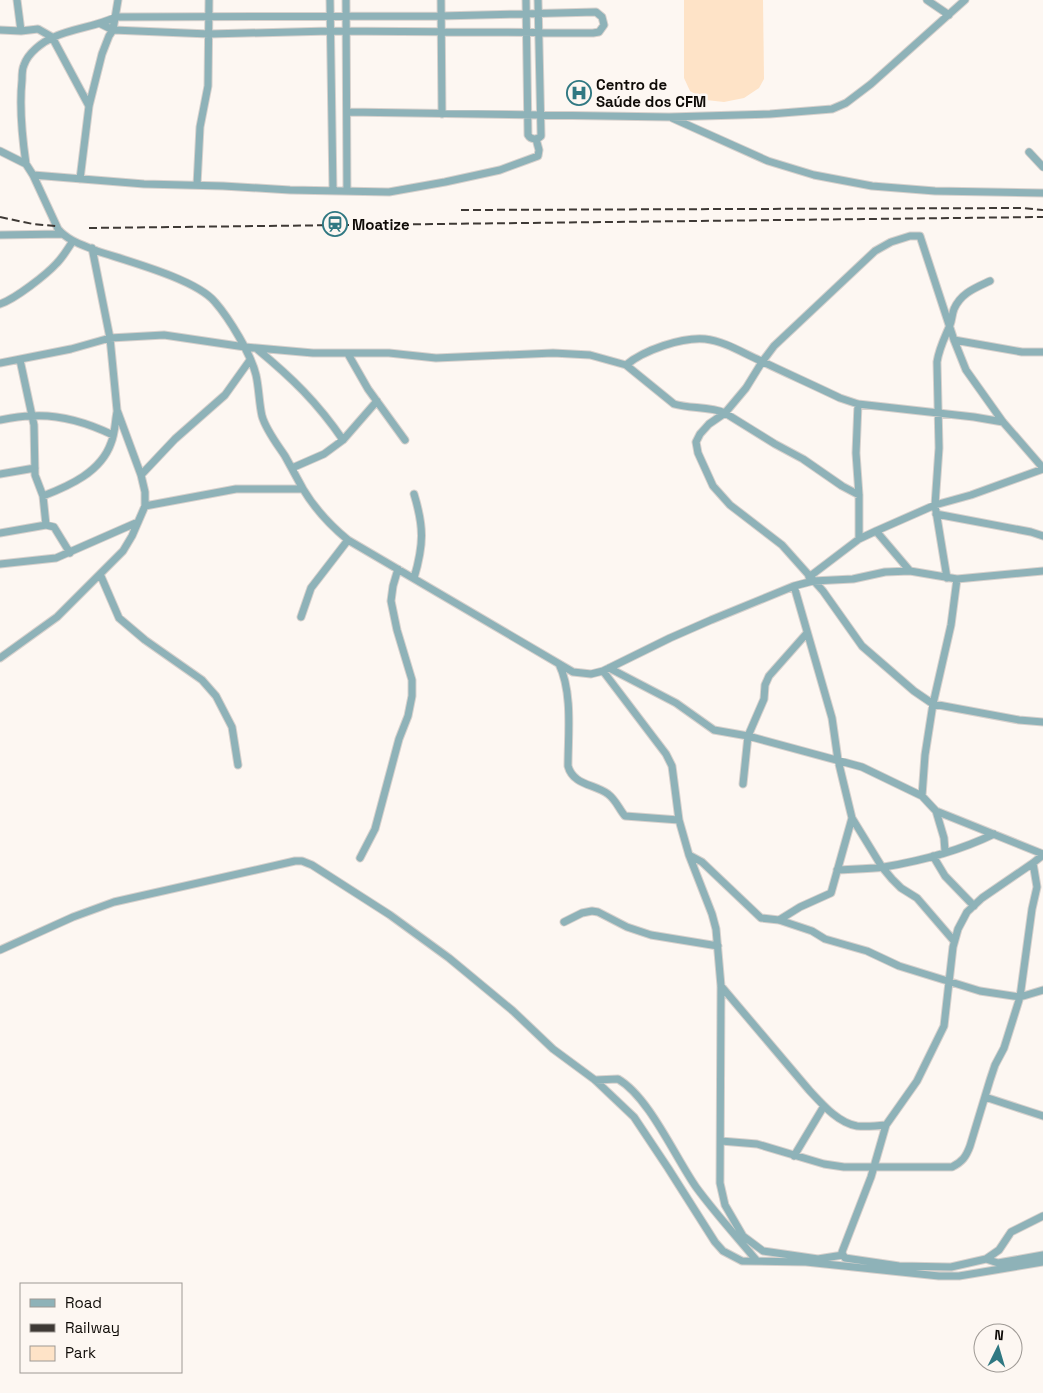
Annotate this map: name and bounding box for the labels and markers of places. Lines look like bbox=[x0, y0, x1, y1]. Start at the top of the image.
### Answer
place label: Centro de Saúde dos CFM bbox=[596, 75, 706, 111]
hospital icon: Centro de Saúde dos CFM bbox=[566, 80, 592, 106]
station icon: Moatize bbox=[322, 211, 348, 237]
place label: Moatize bbox=[352, 215, 410, 234]

